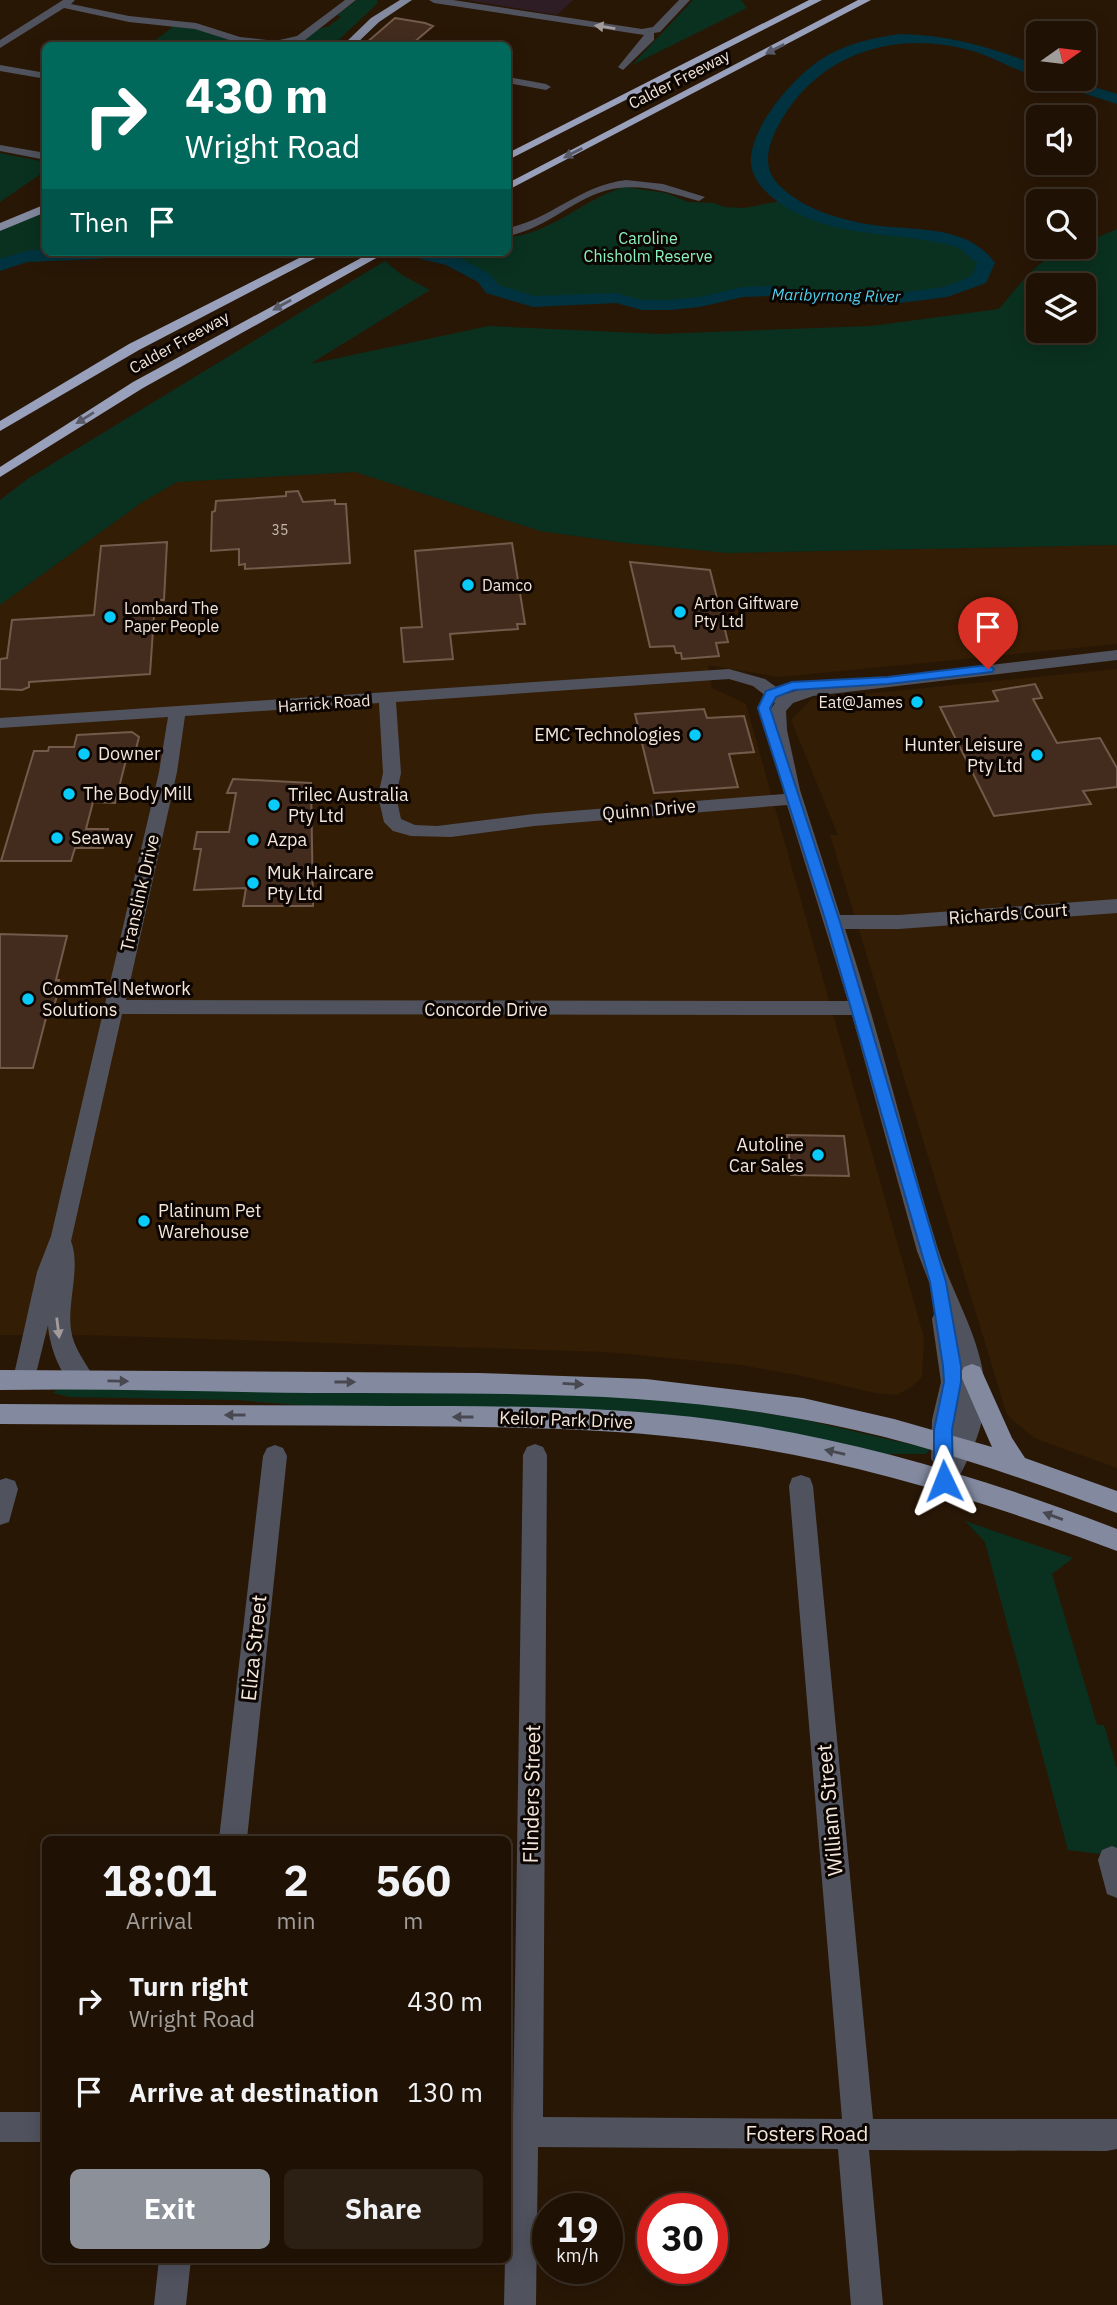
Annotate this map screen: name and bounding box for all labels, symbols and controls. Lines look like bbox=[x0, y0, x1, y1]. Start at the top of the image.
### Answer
one-way arrow bbox=[594, 21, 616, 32]
north arrow bbox=[1026, 21, 1096, 91]
map controls bbox=[1026, 21, 1096, 343]
one-way arrow bbox=[765, 44, 785, 55]
street label: Calder Freeway bbox=[625, 45, 733, 113]
text: 430 m bbox=[185, 63, 329, 126]
icon: right bbox=[70, 70, 161, 161]
button: sound bbox=[1026, 105, 1096, 175]
text: Wright Road bbox=[185, 125, 360, 167]
one-way arrow bbox=[563, 148, 583, 159]
button: search bbox=[1026, 189, 1096, 259]
icon: arrive bbox=[143, 203, 181, 241]
text: Then bbox=[70, 205, 129, 239]
park label: Caroline Chisholm Reserve bbox=[584, 228, 713, 266]
button: layers bbox=[1026, 273, 1096, 343]
water label: Maribyrnong River bbox=[771, 284, 902, 306]
one-way arrow bbox=[273, 299, 292, 311]
street label: Calder Freeway bbox=[126, 306, 232, 378]
one-way arrow bbox=[75, 412, 95, 425]
house number: 35 bbox=[272, 521, 288, 539]
place label: Damco bbox=[482, 575, 532, 595]
marker: Damco bbox=[460, 577, 476, 593]
place label: Arton Giftware Pty Ltd bbox=[694, 593, 799, 631]
pin bbox=[958, 597, 1018, 669]
place label: Lombard The Paper People bbox=[124, 598, 220, 636]
marker: Arton Giftware Pty Ltd bbox=[672, 604, 688, 620]
icon: arrive bbox=[969, 608, 1007, 646]
marker: Lombard The Paper People bbox=[102, 609, 118, 625]
street label: Harrick Road bbox=[277, 690, 371, 716]
place label: Eat@James bbox=[818, 692, 903, 712]
marker: Eat@James bbox=[909, 694, 925, 710]
place label: EMC Technologies bbox=[534, 723, 681, 746]
marker: EMC Technologies bbox=[687, 727, 703, 743]
place label: Hunter Leisure Pty Ltd bbox=[904, 733, 1023, 777]
place label: Downer bbox=[98, 742, 161, 765]
marker: Downer bbox=[76, 746, 92, 762]
marker: Hunter Leisure Pty Ltd bbox=[1029, 747, 1045, 763]
place label: The Body Mill bbox=[83, 782, 192, 805]
place label: Trilec Australia Pty Ltd bbox=[288, 783, 409, 827]
marker: The Body Mill bbox=[61, 786, 77, 802]
street label: Quinn Drive bbox=[601, 794, 697, 825]
marker: Trilec Australia Pty Ltd bbox=[266, 797, 282, 813]
place label: Seaway bbox=[71, 826, 133, 849]
place label: Azpa bbox=[267, 828, 308, 851]
marker: Seaway bbox=[49, 830, 65, 846]
street label: Translink Drive bbox=[115, 832, 164, 954]
marker: Azpa bbox=[245, 832, 261, 848]
place label: Muk Haircare Pty Ltd bbox=[267, 861, 374, 905]
marker: Muk Haircare Pty Ltd bbox=[245, 875, 261, 891]
street label: Richards Court bbox=[948, 898, 1068, 929]
place label: CommTel Network Solutions bbox=[42, 977, 191, 1021]
marker: CommTel Network Solutions bbox=[20, 991, 36, 1007]
street label: Concorde Drive bbox=[424, 998, 548, 1021]
place label: Autoline Car Sales bbox=[729, 1133, 804, 1177]
marker: Autoline Car Sales bbox=[810, 1147, 826, 1163]
place label: Platinum Pet Warehouse bbox=[158, 1199, 261, 1243]
marker: Platinum Pet Warehouse bbox=[136, 1213, 152, 1229]
one-way arrow bbox=[53, 1317, 64, 1339]
one-way arrow bbox=[107, 1375, 129, 1386]
one-way arrow bbox=[335, 1376, 357, 1388]
one-way arrow bbox=[562, 1379, 584, 1390]
street label: Keilor Park Drive bbox=[499, 1406, 633, 1433]
one-way arrow bbox=[224, 1409, 246, 1421]
one-way arrow bbox=[452, 1411, 474, 1422]
position arrow bbox=[907, 1444, 981, 1518]
one-way arrow bbox=[824, 1447, 846, 1458]
one-way arrow bbox=[1043, 1510, 1064, 1521]
street label: Eliza Street bbox=[234, 1593, 273, 1702]
street label: Flinders Street bbox=[516, 1724, 546, 1864]
street label: William Street bbox=[809, 1743, 849, 1877]
text: 18:01 bbox=[102, 1853, 217, 1908]
text: 2 bbox=[283, 1853, 309, 1908]
text: 560 bbox=[375, 1853, 451, 1908]
text: Arrival bbox=[126, 1905, 193, 1935]
text: min bbox=[277, 1905, 315, 1935]
text: m bbox=[403, 1905, 423, 1935]
text: Turn right bbox=[129, 1969, 248, 2003]
icon: right bbox=[70, 1982, 108, 2020]
text: 430 m bbox=[407, 1984, 483, 2018]
text: Wright Road bbox=[129, 2003, 255, 2033]
icon: arrive bbox=[70, 2073, 108, 2111]
text: Arrive at destination bbox=[129, 2075, 379, 2109]
text: 130 m bbox=[407, 2075, 483, 2109]
street label: Fosters Road bbox=[745, 2119, 869, 2147]
button: Exit bbox=[70, 2169, 270, 2249]
button: Share bbox=[284, 2169, 483, 2249]
speed limit sign: 30 bbox=[637, 2193, 728, 2284]
text: 19 bbox=[556, 2206, 599, 2252]
text: km/h bbox=[556, 2244, 599, 2267]

